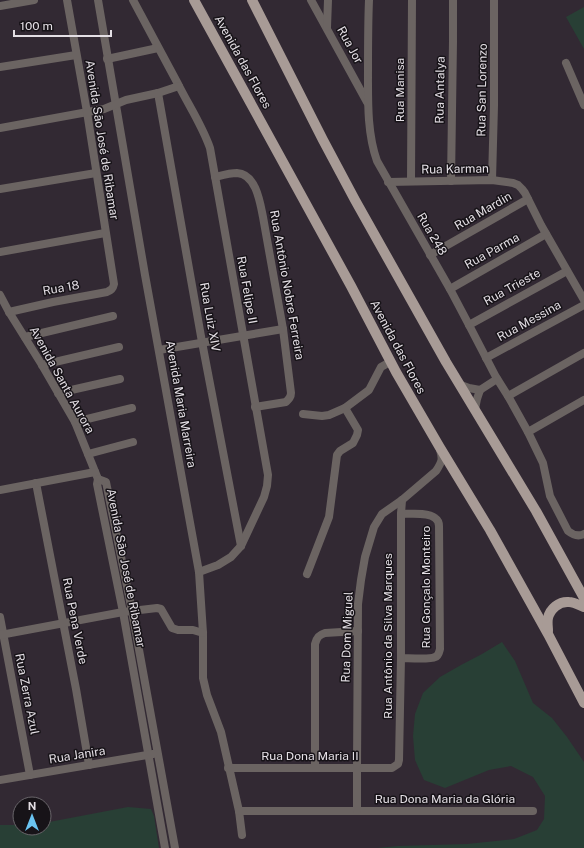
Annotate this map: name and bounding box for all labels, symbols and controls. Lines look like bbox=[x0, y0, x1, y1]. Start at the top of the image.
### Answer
scale bar bbox=[14, 12, 111, 38]
street label: Avenida das Flores bbox=[212, 13, 274, 111]
text: 100 m bbox=[20, 19, 53, 33]
street label: Rua Jor bbox=[334, 24, 366, 66]
street label: Rua San Lorenzo bbox=[474, 43, 490, 137]
street label: Rua Antalya bbox=[432, 56, 448, 124]
street label: Rua Manisa bbox=[393, 58, 407, 122]
street label: Avenida São José de Ribamar bbox=[82, 59, 122, 221]
street label: Rua Karman bbox=[421, 161, 489, 177]
street label: Rua Mardin bbox=[452, 189, 514, 233]
street label: Rua Antônio Nobre Ferreira bbox=[267, 209, 307, 361]
street label: Rua 248 bbox=[414, 210, 450, 258]
street label: Rua Parma bbox=[462, 230, 522, 272]
street label: Rua Felipe II bbox=[234, 255, 260, 325]
street label: Rua Trieste bbox=[481, 266, 543, 308]
street label: Rua 18 bbox=[41, 278, 81, 298]
street label: Rua Luiz XIV bbox=[197, 281, 223, 353]
street label: Avenida das Flores bbox=[367, 298, 429, 396]
street label: Rua Messina bbox=[495, 298, 563, 344]
street label: Avenida Santa Aurora bbox=[27, 324, 97, 436]
street label: Avenida Maria Marreira bbox=[163, 339, 199, 469]
street label: Avenida São José de Ribamar bbox=[104, 487, 148, 649]
street label: Rua Gonçalo Monteiro bbox=[419, 525, 433, 648]
street label: Rua Antônio da Silva Marques bbox=[381, 553, 395, 719]
street label: Rua Pena Verde bbox=[60, 577, 90, 666]
street label: Rua Dom Miguel bbox=[338, 591, 356, 683]
street label: Rua Zerra Azul bbox=[12, 652, 42, 736]
street label: Rua Janira bbox=[48, 744, 106, 766]
street label: Rua Dona Maria II bbox=[261, 749, 359, 763]
street label: Rua Dona Maria da Glória bbox=[375, 792, 515, 806]
north arrow bbox=[12, 796, 52, 836]
text: N bbox=[28, 800, 36, 812]

